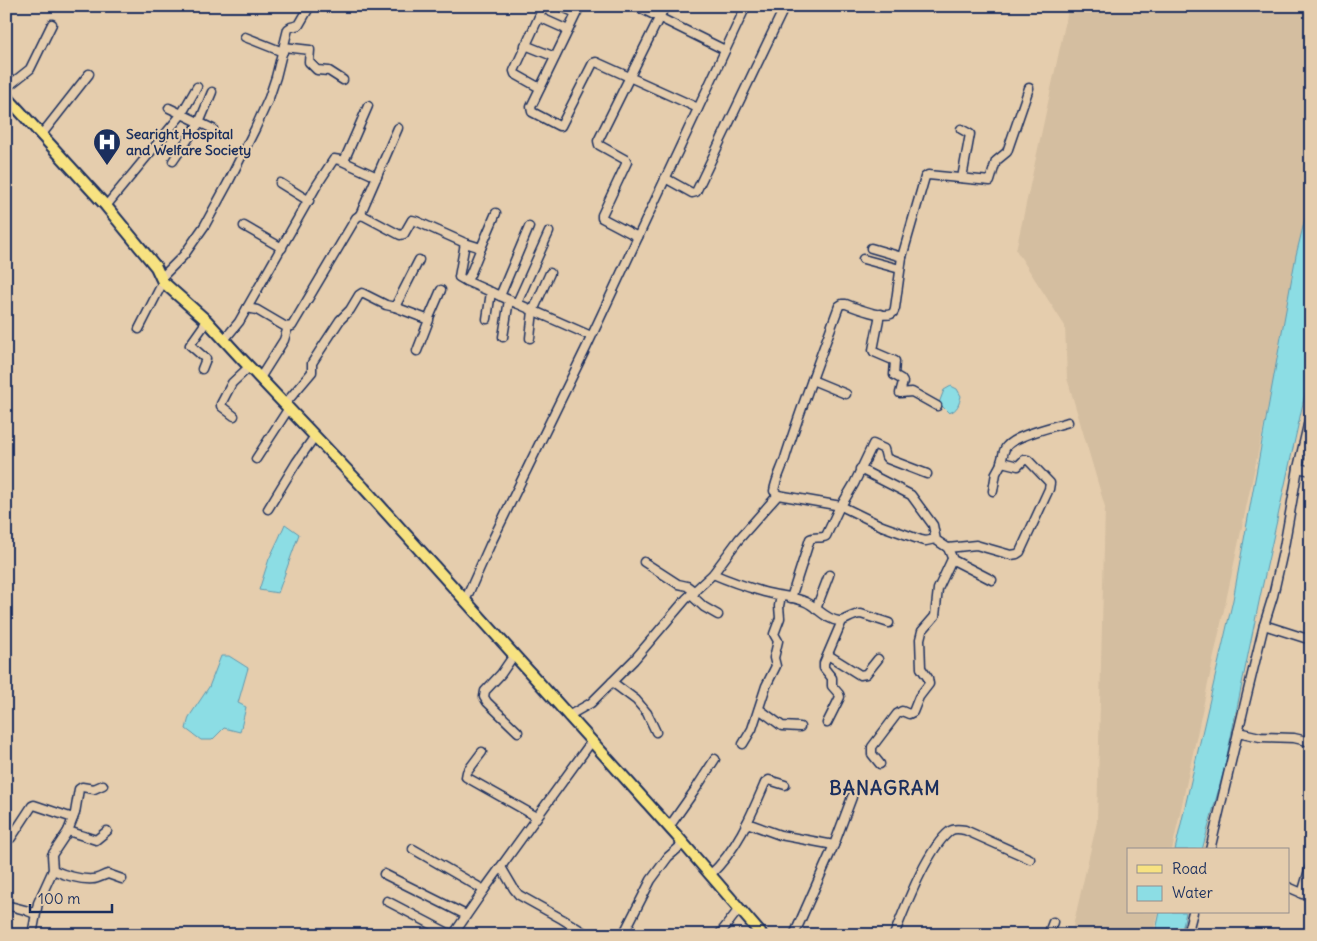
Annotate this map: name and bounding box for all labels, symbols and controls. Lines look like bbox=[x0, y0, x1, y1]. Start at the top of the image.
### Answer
place label: Searight Hospital and Welfare Society bbox=[126, 125, 251, 159]
hospital icon: Searight Hospital and Welfare Society bbox=[92, 127, 122, 166]
district label: BANAGRAM bbox=[829, 776, 941, 800]
legend bbox=[1127, 848, 1290, 914]
text: Road bbox=[1172, 859, 1207, 878]
scale bar bbox=[30, 881, 112, 913]
text: Water bbox=[1172, 883, 1213, 902]
text: 100 m bbox=[38, 889, 80, 908]

